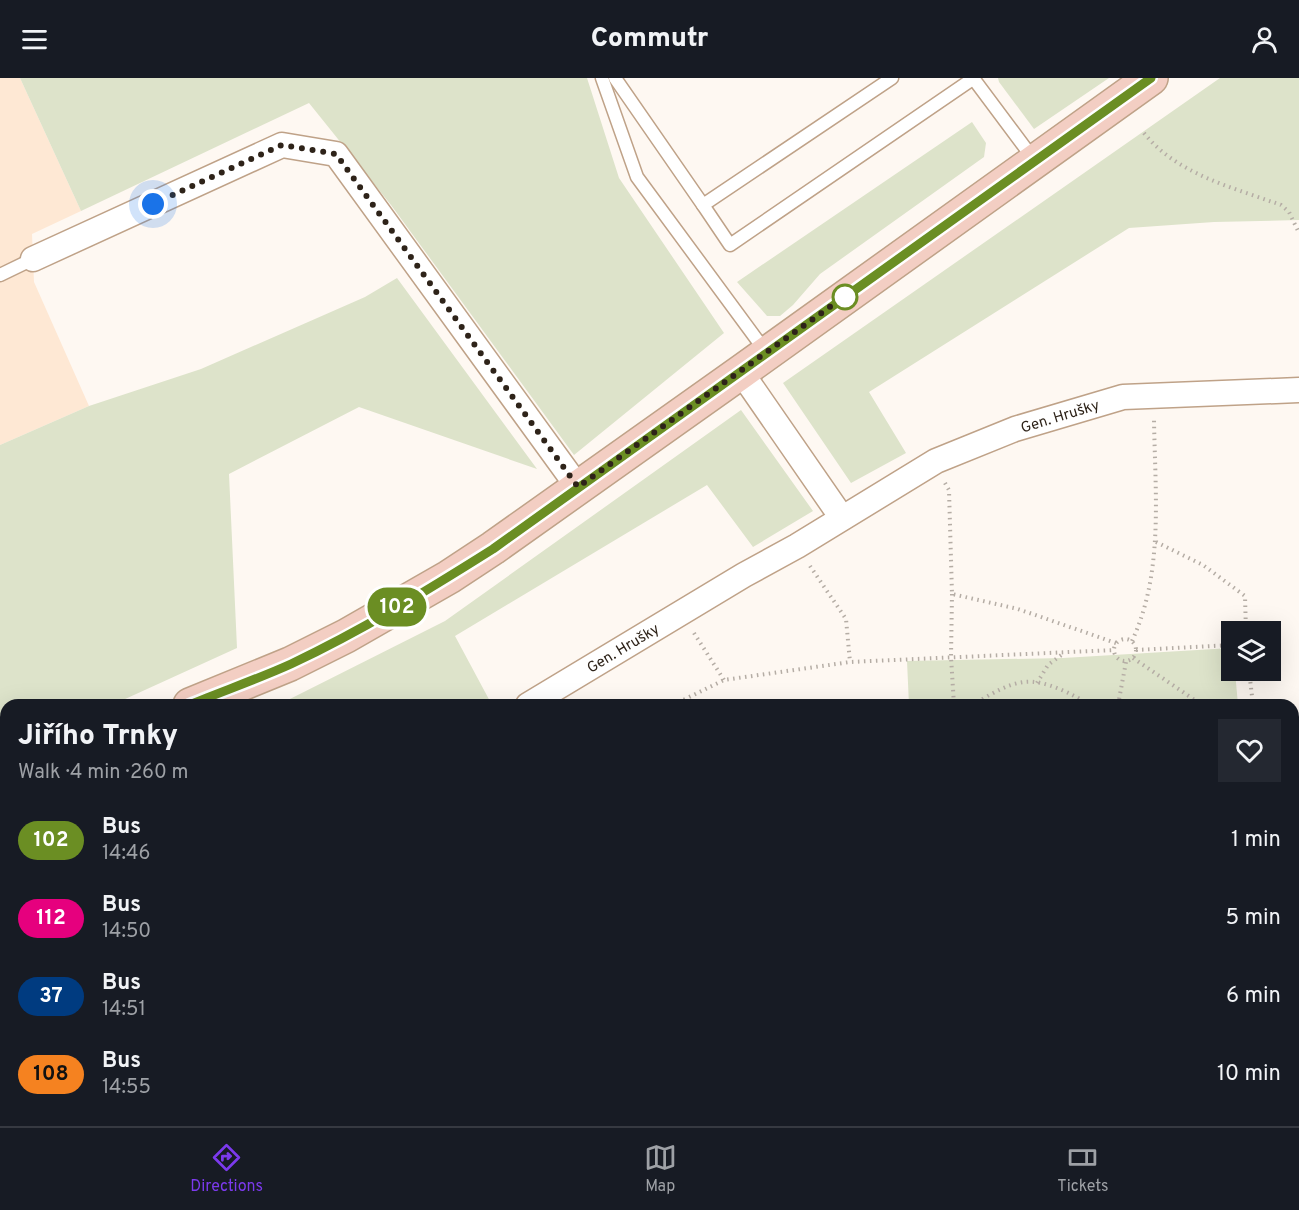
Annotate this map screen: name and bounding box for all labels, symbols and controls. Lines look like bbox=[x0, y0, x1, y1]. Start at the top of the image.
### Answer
text: Commutr bbox=[591, 22, 708, 56]
icon: menu bbox=[18, 23, 51, 56]
icon: person bbox=[1248, 23, 1281, 56]
your location bbox=[138, 189, 168, 219]
unlabelled marker bbox=[832, 284, 858, 310]
street label: Gen. Hrušky bbox=[1019, 396, 1102, 438]
line badge: 102 bbox=[362, 588, 432, 626]
text: 102 bbox=[379, 594, 415, 621]
street label: Gen. Hrušky bbox=[584, 620, 664, 678]
map controls bbox=[1221, 621, 1281, 681]
button: layers bbox=[1221, 621, 1281, 681]
text: Jiřího Trnky bbox=[18, 719, 178, 755]
button: heart bbox=[1218, 719, 1281, 782]
text: Walk · 4 min · 260 m bbox=[18, 760, 189, 786]
text: Bus bbox=[102, 814, 141, 841]
text: 102 bbox=[33, 827, 69, 854]
text: 1 min bbox=[1231, 827, 1281, 854]
text: 14:46 bbox=[102, 841, 150, 867]
text: Bus bbox=[102, 892, 141, 919]
text: 112 bbox=[36, 905, 66, 932]
text: 5 min bbox=[1226, 905, 1281, 932]
text: 14:50 bbox=[102, 919, 151, 945]
text: Bus bbox=[102, 970, 141, 997]
text: 37 bbox=[39, 983, 63, 1010]
text: 6 min bbox=[1226, 983, 1281, 1010]
text: 14:51 bbox=[102, 997, 146, 1023]
text: Bus bbox=[102, 1048, 141, 1075]
text: 108 bbox=[33, 1061, 69, 1088]
text: 10 min bbox=[1217, 1061, 1281, 1088]
text: 14:55 bbox=[102, 1075, 151, 1101]
tab: Directions bbox=[190, 1141, 263, 1197]
tab: Map bbox=[644, 1141, 677, 1197]
tab: Tickets bbox=[1057, 1141, 1109, 1197]

